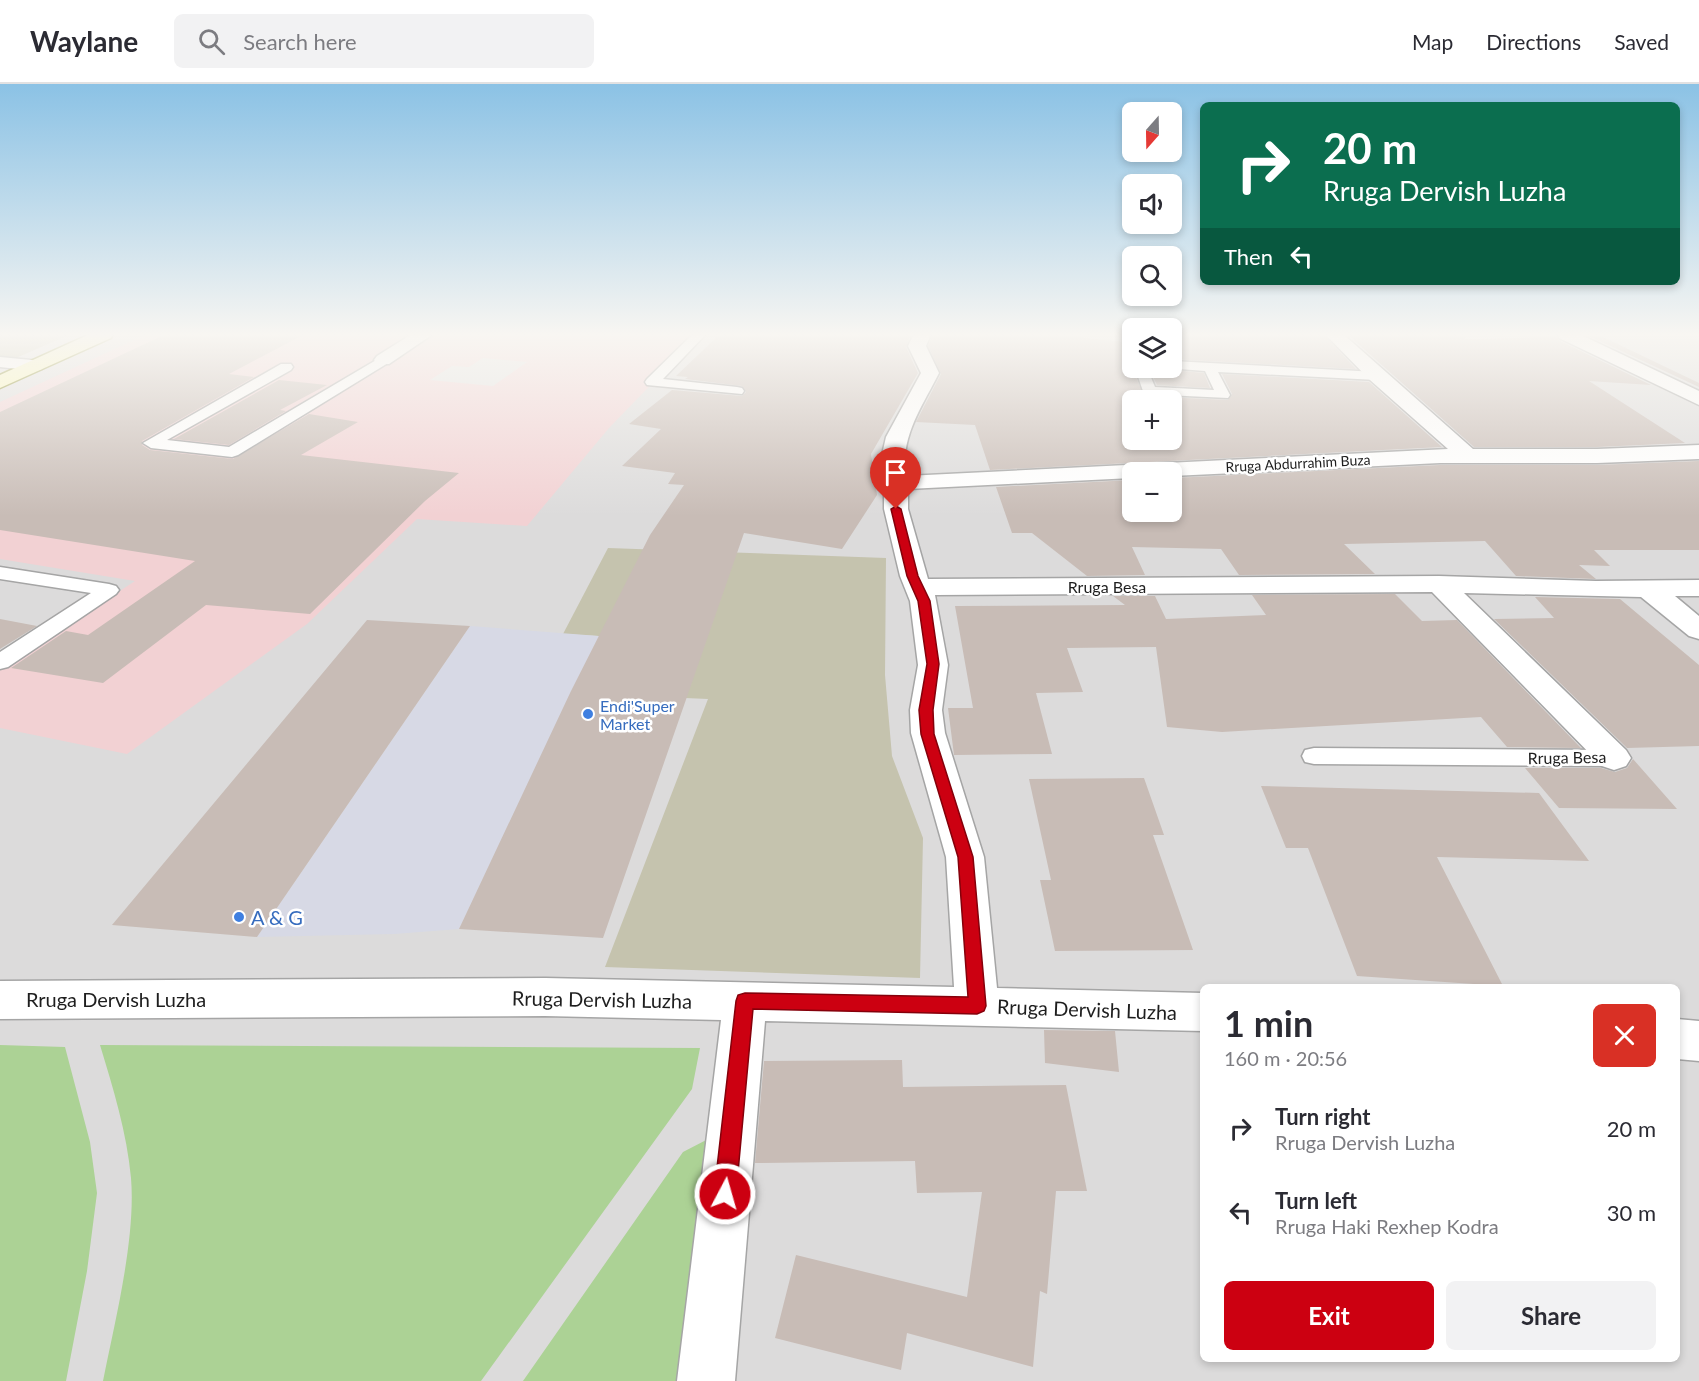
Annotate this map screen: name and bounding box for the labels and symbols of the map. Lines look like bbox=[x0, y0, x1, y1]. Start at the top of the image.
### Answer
north arrow bbox=[1122, 102, 1182, 162]
pin bbox=[870, 447, 921, 509]
street label: Rruga Abdurrahim Buza bbox=[1225, 451, 1371, 475]
street label: Rruga Besa bbox=[1068, 577, 1146, 596]
place label: Endi'Super Market bbox=[600, 696, 675, 733]
marker: Endi'Super Market bbox=[581, 707, 595, 721]
street label: Rruga Besa bbox=[1528, 747, 1606, 767]
place label: A & G bbox=[251, 905, 303, 929]
marker: A & G bbox=[232, 910, 246, 924]
street label: Rruga Dervish Luzha bbox=[512, 985, 692, 1013]
street label: Rruga Dervish Luzha bbox=[26, 987, 206, 1011]
street label: Rruga Dervish Luzha bbox=[997, 994, 1177, 1024]
position arrow bbox=[693, 1162, 757, 1226]

